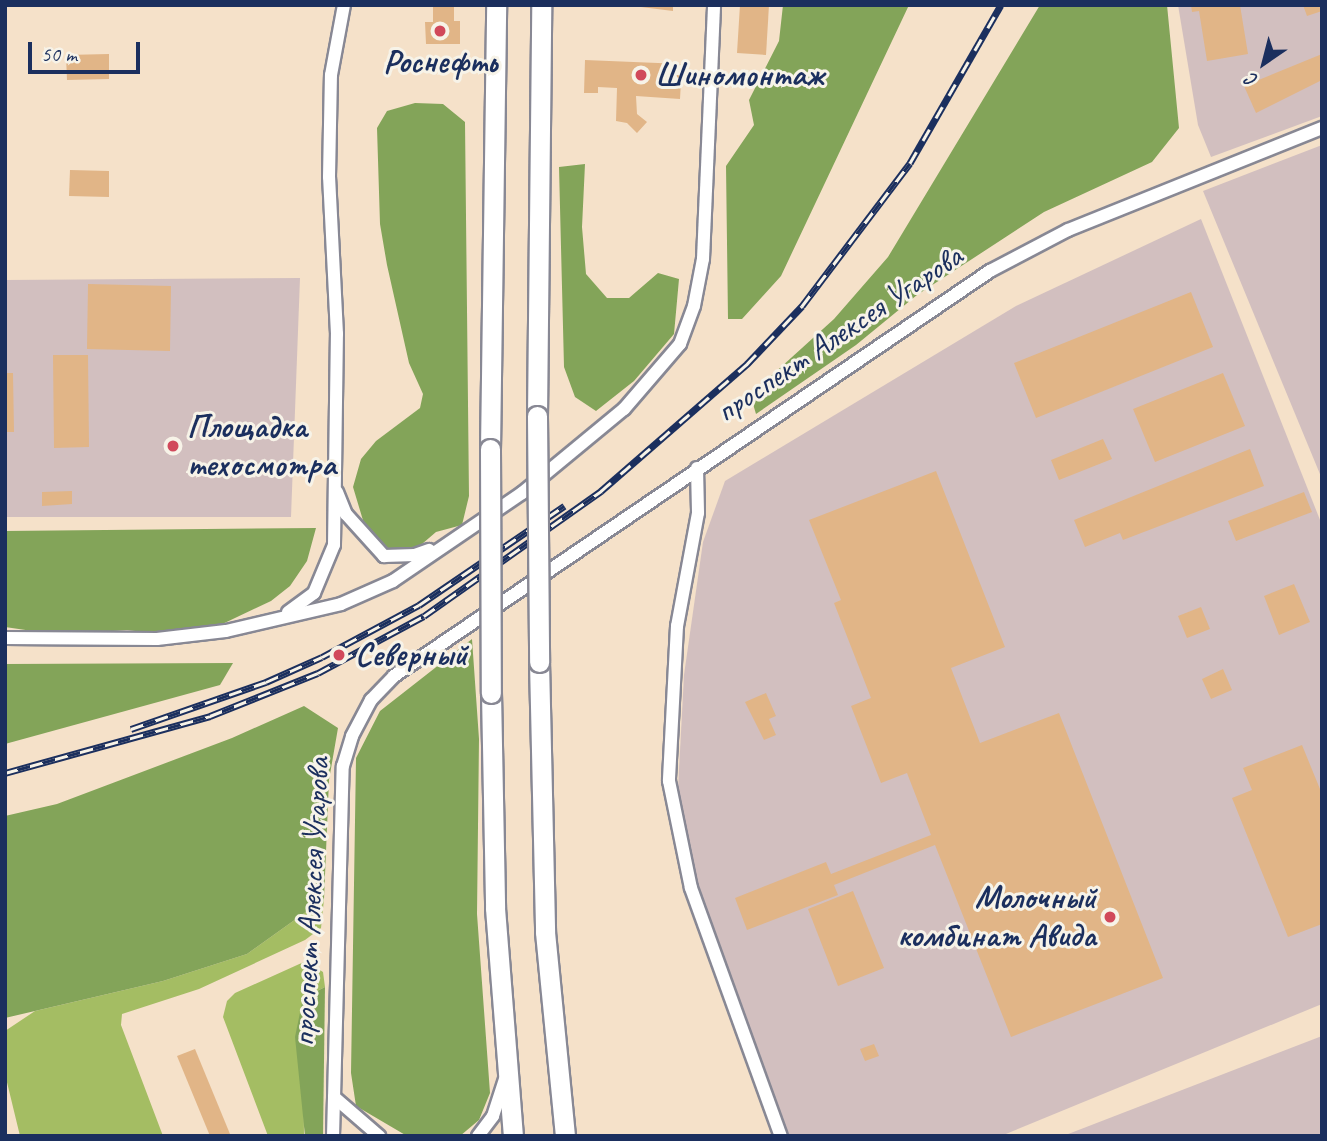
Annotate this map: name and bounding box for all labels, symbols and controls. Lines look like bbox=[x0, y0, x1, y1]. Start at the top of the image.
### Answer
marker: Роснефть bbox=[432, 23, 448, 39]
scale bar bbox=[32, 28, 144, 72]
north arrow bbox=[1229, 28, 1299, 98]
text: 50 m bbox=[41, 41, 77, 67]
place label: Роснефть bbox=[383, 42, 497, 82]
place label: Шиномонтаж bbox=[655, 55, 824, 95]
marker: Шиномонтаж bbox=[633, 67, 649, 83]
text: С bbox=[1241, 68, 1263, 93]
street label: проспект Алексея Угарова bbox=[707, 236, 971, 432]
place label: Площадка техосмотра bbox=[187, 407, 336, 485]
marker: Площадка техосмотра bbox=[165, 438, 181, 454]
place label: Северный bbox=[355, 635, 467, 675]
marker: Северный bbox=[329, 645, 349, 665]
street label: проспект Алексея Угарова bbox=[284, 755, 338, 1049]
place label: Молочный комбинат Авида bbox=[899, 878, 1096, 956]
marker: Молочный комбинат Авида bbox=[1102, 909, 1118, 925]

